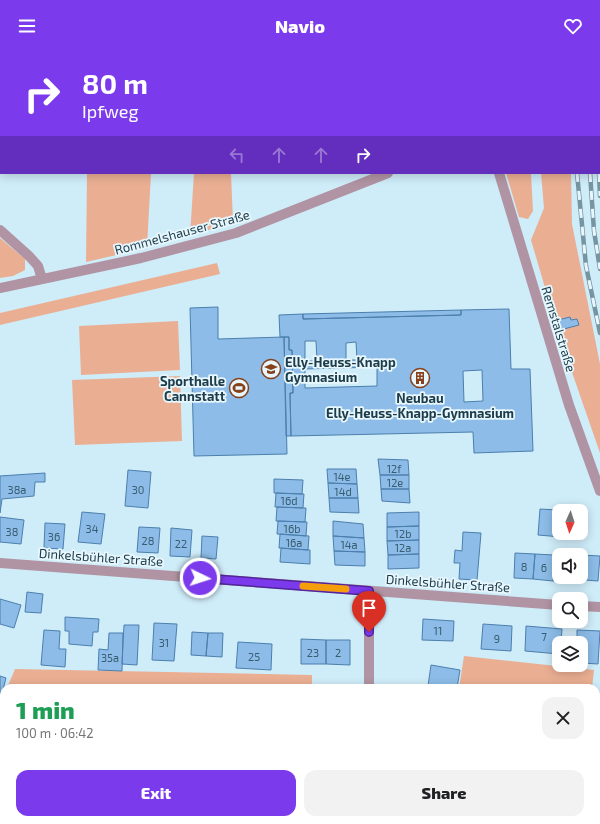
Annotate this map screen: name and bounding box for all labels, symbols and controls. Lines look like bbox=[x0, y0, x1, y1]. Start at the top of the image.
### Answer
icon: menu bbox=[16, 15, 38, 37]
text: Navio bbox=[275, 15, 325, 37]
icon: heart bbox=[562, 15, 584, 37]
text: 80 m bbox=[82, 66, 148, 100]
icon: right bbox=[16, 68, 68, 120]
text: Ipfweg bbox=[82, 100, 138, 122]
icon: left bbox=[226, 144, 248, 166]
icon: ahead bbox=[268, 144, 290, 166]
icon: ahead bbox=[310, 144, 332, 166]
icon: right bbox=[352, 144, 374, 166]
street label: Rommelshauser Straße bbox=[113, 206, 251, 258]
street label: Remstalstraße bbox=[538, 284, 580, 374]
place label: Elly-Heuss-Knapp Gymnasium bbox=[285, 354, 396, 385]
school or university icon: Elly-Heuss-Knapp Gymnasium bbox=[260, 358, 282, 380]
building icon: Neubau Elly-Heuss-Knapp-Gymnasium bbox=[409, 367, 431, 389]
place label: Sporthalle Cannstatt bbox=[160, 373, 226, 404]
sports icon: Sporthalle Cannstatt bbox=[228, 377, 250, 399]
place label: Neubau Elly-Heuss-Knapp-Gymnasium bbox=[326, 390, 514, 421]
house number: 12f bbox=[387, 462, 402, 475]
house number: 14e bbox=[333, 470, 351, 483]
house number: 12e bbox=[387, 476, 403, 489]
house number: 38a bbox=[8, 483, 26, 496]
house number: 30 bbox=[132, 483, 144, 496]
house number: 14d bbox=[334, 485, 352, 498]
house number: 16d bbox=[281, 494, 297, 507]
north arrow bbox=[552, 504, 588, 540]
map controls bbox=[552, 504, 588, 672]
house number: 34 bbox=[86, 522, 99, 535]
house number: 16b bbox=[284, 522, 300, 535]
house number: 38 bbox=[6, 525, 18, 538]
house number: 12b bbox=[395, 527, 411, 540]
house number: 36 bbox=[48, 530, 60, 543]
house number: 28 bbox=[142, 534, 154, 547]
house number: 16a bbox=[286, 536, 302, 549]
house number: 22 bbox=[175, 537, 187, 550]
house number: 14a bbox=[340, 538, 358, 551]
house number: 12a bbox=[395, 541, 411, 554]
street label: Dinkelsbühler Straße bbox=[38, 545, 164, 569]
button: sound bbox=[552, 548, 588, 584]
position arrow bbox=[179, 557, 221, 599]
house number: 8 bbox=[521, 560, 527, 573]
house number: 6 bbox=[541, 561, 547, 574]
street label: Dinkelsbühler Straße bbox=[385, 571, 511, 595]
pin bbox=[352, 591, 386, 632]
button: search bbox=[552, 592, 588, 628]
icon: arrive bbox=[358, 597, 380, 619]
house number: 11 bbox=[434, 624, 442, 637]
house number: 7 bbox=[541, 630, 547, 643]
house number: 9 bbox=[494, 632, 500, 645]
house number: 31 bbox=[159, 636, 169, 649]
button: layers bbox=[552, 636, 588, 672]
house number: 23 bbox=[307, 646, 319, 659]
house number: 2 bbox=[335, 646, 341, 659]
house number: 25 bbox=[248, 650, 260, 663]
house number: 35a bbox=[101, 651, 119, 664]
text: 1 min bbox=[16, 695, 75, 724]
button: close bbox=[542, 697, 584, 739]
text: 100 m · 06:42 bbox=[16, 725, 94, 741]
button: Exit bbox=[16, 770, 296, 816]
button: Share bbox=[304, 770, 584, 816]

